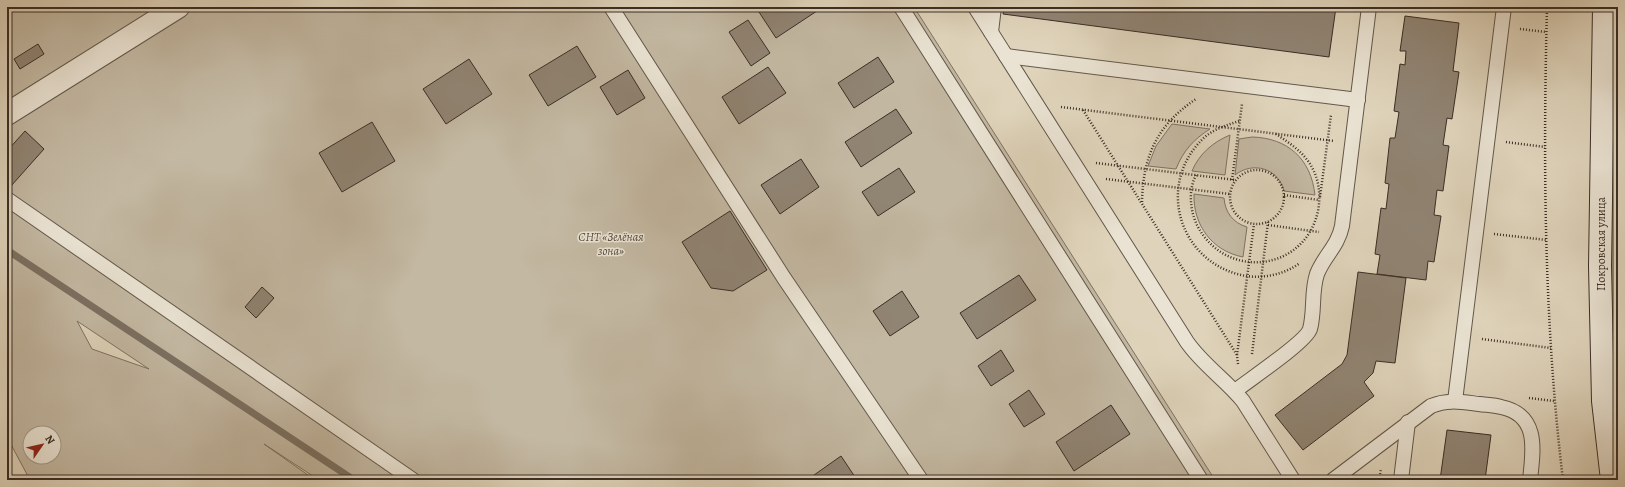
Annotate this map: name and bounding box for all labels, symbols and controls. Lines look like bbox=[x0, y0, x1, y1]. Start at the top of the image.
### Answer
street label: Покровская улица bbox=[1593, 196, 1609, 291]
park label: СНТ «Зелёная зона» bbox=[578, 229, 644, 259]
north arrow bbox=[22, 425, 62, 465]
text: N bbox=[41, 432, 58, 447]

